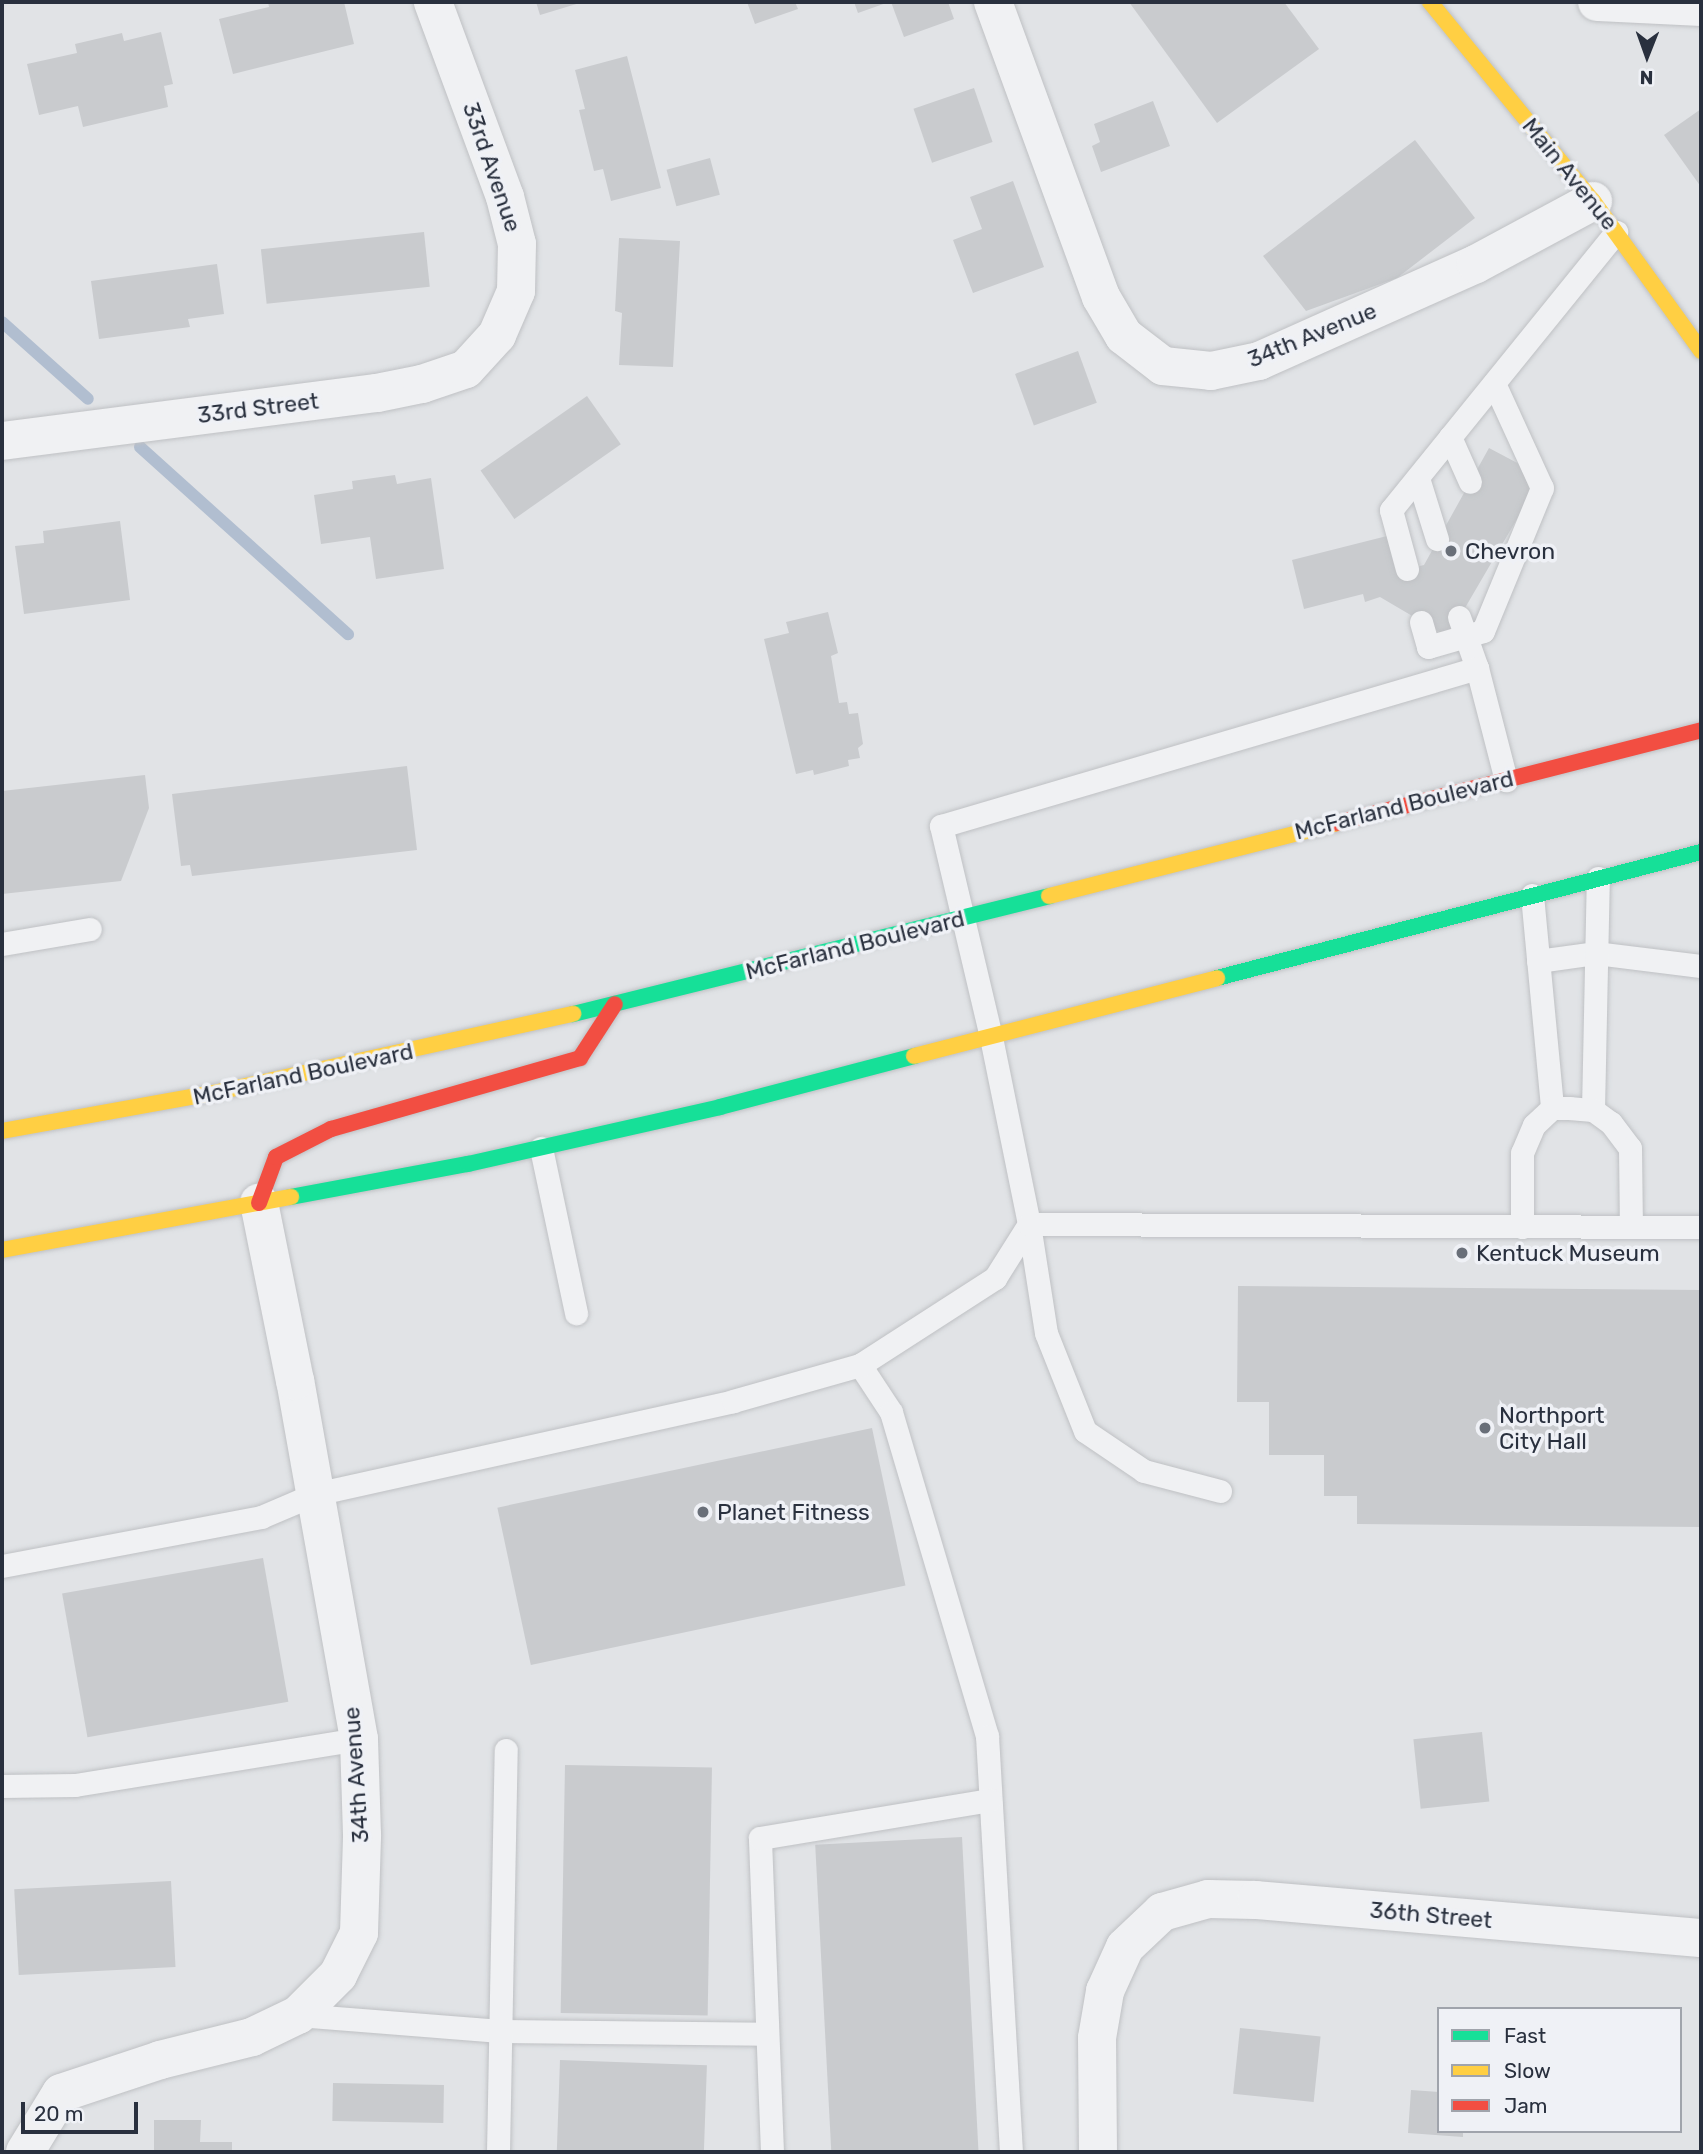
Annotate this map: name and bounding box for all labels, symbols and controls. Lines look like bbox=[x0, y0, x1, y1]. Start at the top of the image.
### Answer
north arrow bbox=[1612, 21, 1682, 91]
text: N bbox=[1640, 66, 1654, 89]
street label: 33rd Avenue bbox=[457, 98, 527, 236]
street label: Main Avenue bbox=[1516, 112, 1624, 236]
street label: 34th Avenue bbox=[1243, 296, 1381, 374]
street label: 33rd Street bbox=[196, 387, 320, 429]
place label: Chevron bbox=[1465, 537, 1555, 565]
marker: Chevron bbox=[1443, 543, 1459, 559]
street label: McFarland Boulevard bbox=[1292, 764, 1516, 846]
street label: McFarland Boulevard bbox=[743, 904, 967, 986]
street label: McFarland Boulevard bbox=[190, 1037, 416, 1111]
place label: Kentuck Museum bbox=[1476, 1239, 1660, 1267]
marker: Kentuck Museum bbox=[1454, 1245, 1470, 1261]
place label: Northport City Hall bbox=[1499, 1401, 1605, 1455]
marker: Northport City Hall bbox=[1477, 1420, 1493, 1436]
place label: Planet Fitness bbox=[717, 1498, 870, 1526]
marker: Planet Fitness bbox=[695, 1504, 711, 1520]
street label: 34th Avenue bbox=[337, 1706, 375, 1844]
street label: 36th Street bbox=[1369, 1896, 1493, 1934]
legend bbox=[1437, 2007, 1682, 2133]
text: Fast bbox=[1504, 2023, 1546, 2048]
text: Slow bbox=[1504, 2058, 1551, 2083]
scale bar bbox=[24, 2088, 142, 2132]
text: Jam bbox=[1504, 2093, 1548, 2118]
text: 20 m bbox=[34, 2101, 83, 2126]

